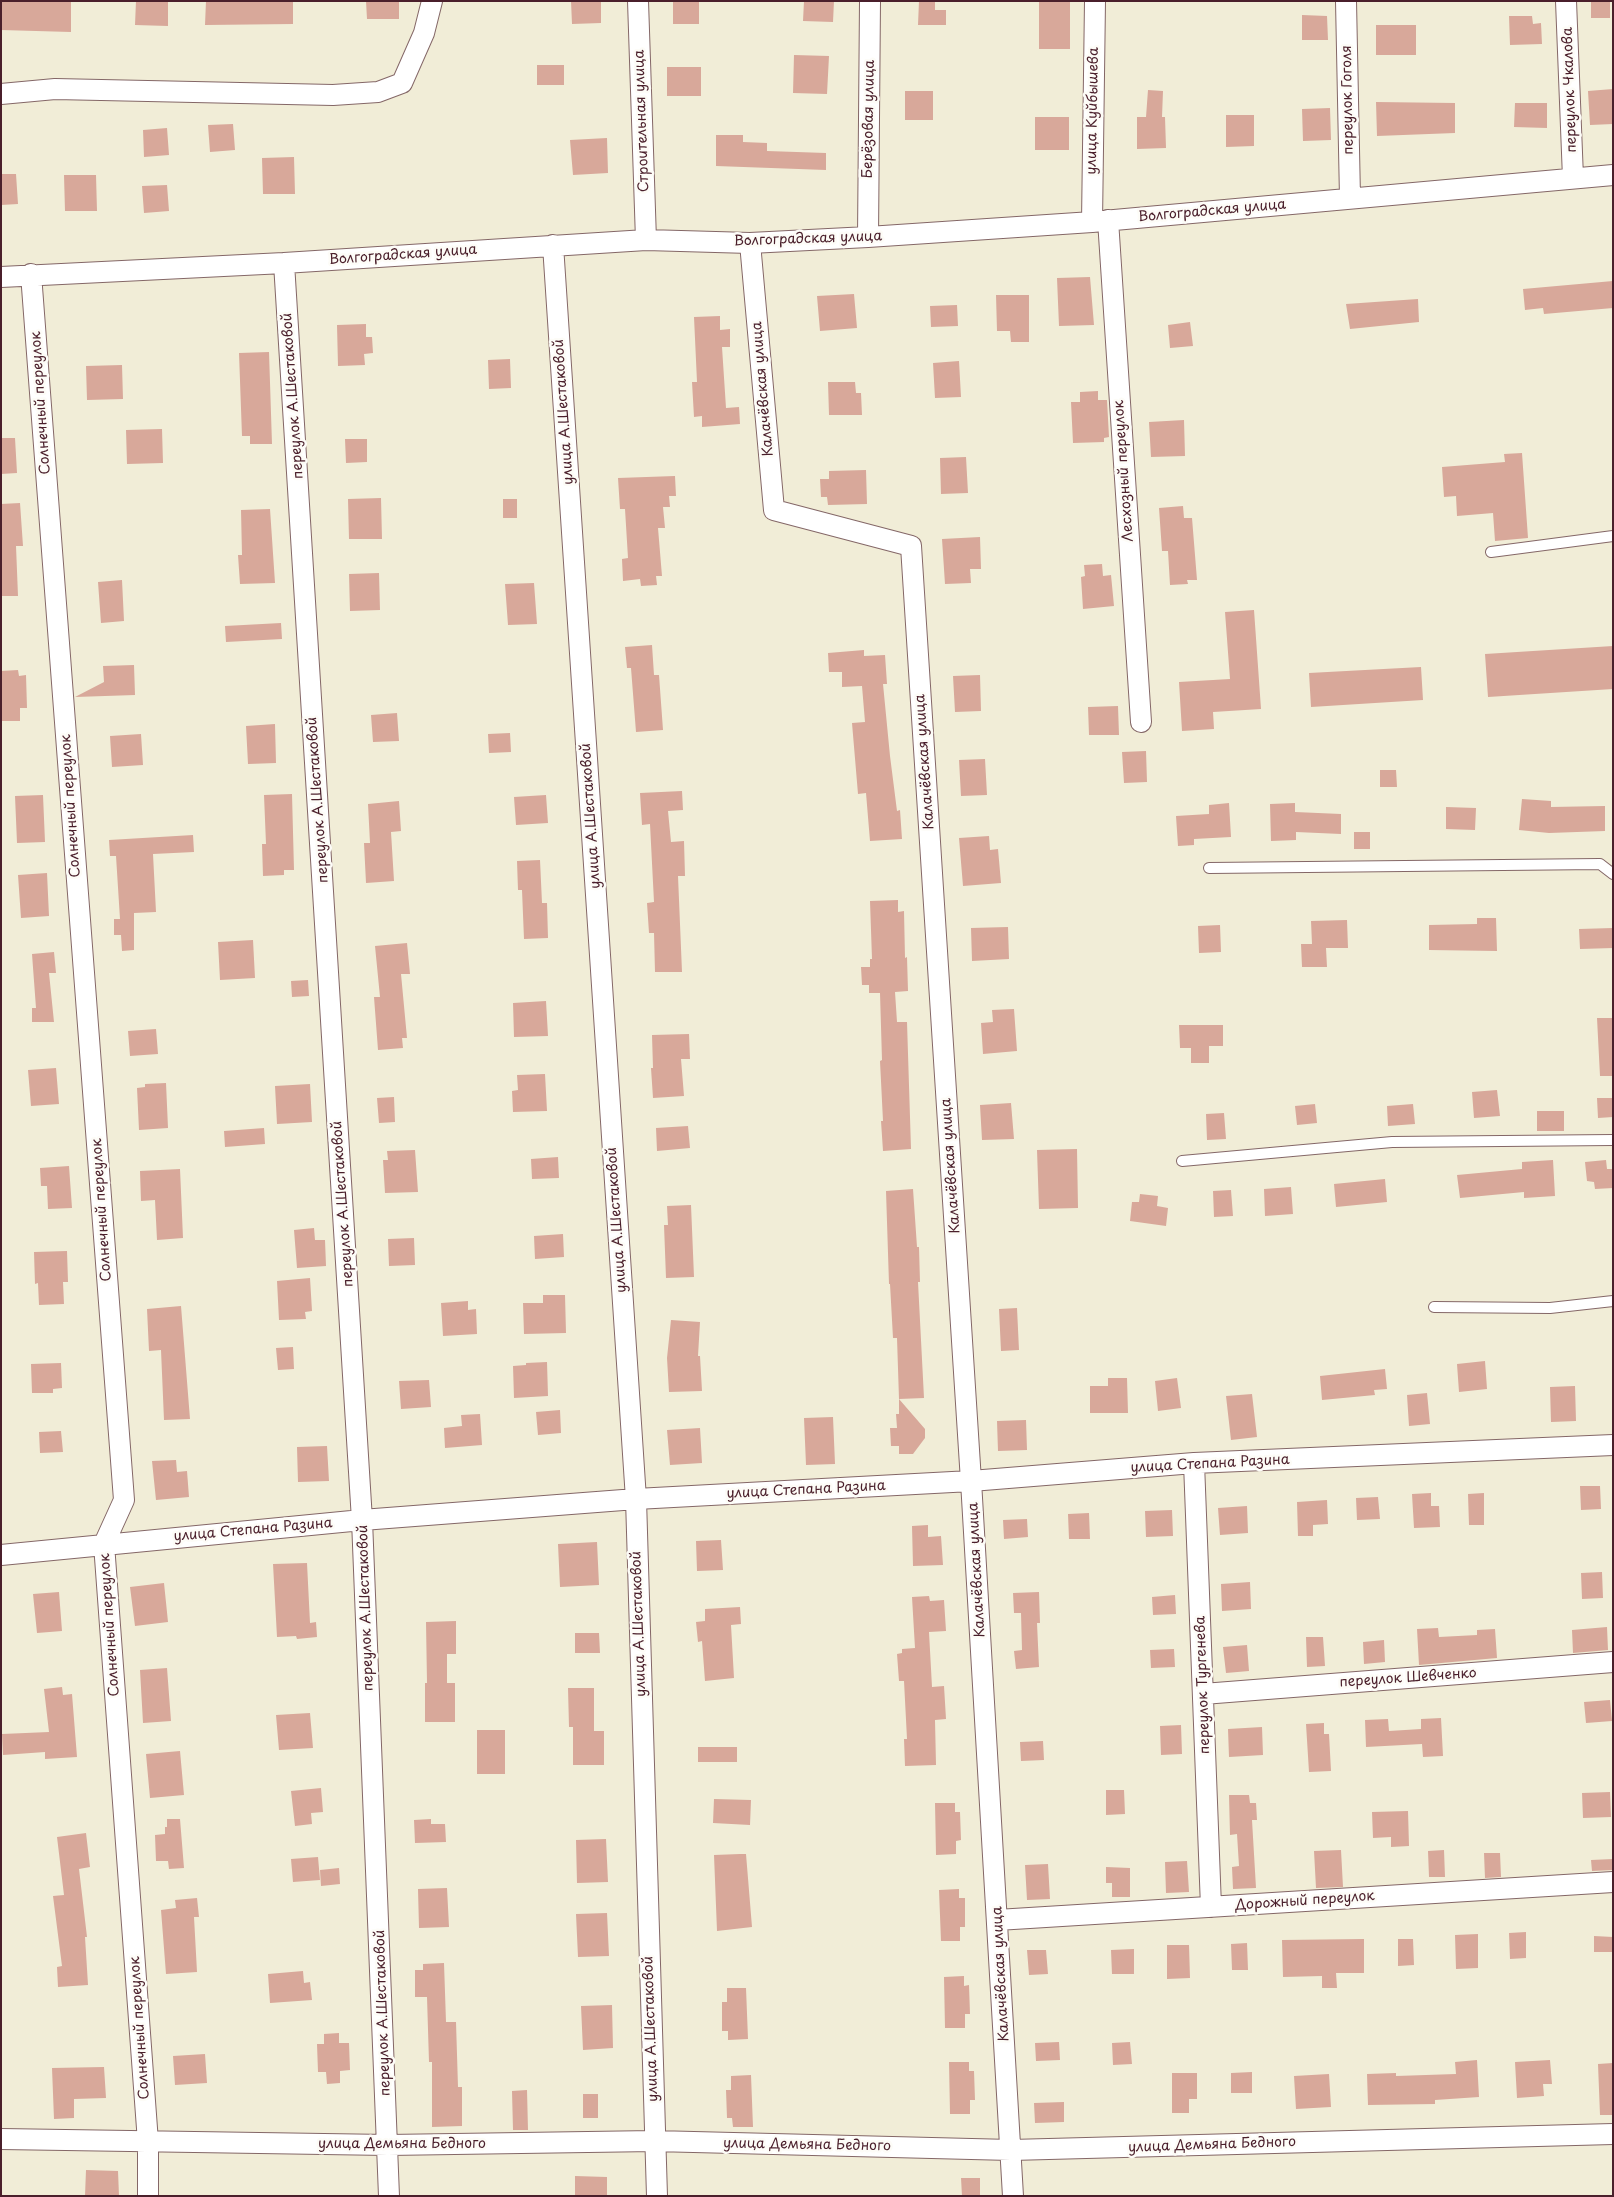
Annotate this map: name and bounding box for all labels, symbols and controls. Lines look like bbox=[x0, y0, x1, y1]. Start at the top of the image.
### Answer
street label: переулок Чкалова bbox=[1559, 27, 1581, 153]
street label: переулок Гоголя bbox=[1339, 45, 1357, 155]
street label: улица Куйбышева bbox=[1083, 47, 1103, 175]
street label: Строительная улица bbox=[631, 50, 653, 192]
street label: Берёзовая улица bbox=[860, 60, 878, 178]
street label: Волгоградская улица bbox=[1137, 196, 1287, 226]
street label: Волгоградская улица bbox=[734, 228, 882, 250]
street label: Волгоградская улица bbox=[328, 241, 478, 269]
street label: переулок А.Шестаковой bbox=[279, 312, 307, 480]
street label: Калачёвская улица bbox=[749, 321, 777, 457]
street label: Солнечный переулок bbox=[28, 331, 54, 475]
street label: улица А.Шестаковой bbox=[551, 339, 577, 485]
street label: Лесхозный переулок bbox=[1111, 400, 1137, 542]
street label: Калачёвская улица bbox=[912, 694, 938, 830]
street label: переулок А.Шестаковой bbox=[304, 716, 332, 884]
street label: Солнечный переулок bbox=[58, 734, 84, 878]
street label: улица А.Шестаковой bbox=[578, 743, 604, 889]
street label: Калачёвская улица bbox=[938, 1098, 964, 1234]
street label: переулок А.Шестаковой bbox=[329, 1120, 357, 1288]
street label: Солнечный переулок bbox=[89, 1138, 115, 1282]
street label: улица А.Шестаковой bbox=[604, 1147, 630, 1293]
street label: улица Степана Разина bbox=[1130, 1451, 1290, 1477]
street label: улица Степана Разина bbox=[726, 1477, 886, 1503]
street label: Калачёвская улица bbox=[965, 1502, 989, 1638]
street label: улица Степана Разина bbox=[173, 1515, 333, 1545]
street label: переулок А.Шестаковой bbox=[355, 1525, 377, 1691]
street label: улица А.Шестаковой bbox=[628, 1551, 650, 1697]
street label: Солнечный переулок bbox=[97, 1553, 123, 1697]
street label: переулок Тургенева bbox=[1192, 1616, 1214, 1754]
street label: переулок Шевченко bbox=[1339, 1665, 1477, 1691]
street label: Дорожный переулок bbox=[1235, 1888, 1375, 1914]
street label: Калачёвская улица bbox=[989, 1906, 1013, 2042]
street label: переулок А.Шестаковой bbox=[372, 1930, 394, 2096]
street label: Солнечный переулок bbox=[127, 1956, 153, 2100]
street label: улица А.Шестаковой bbox=[640, 1956, 662, 2102]
street label: улица Демьяна Бедного bbox=[1128, 2134, 1296, 2156]
street label: улица Демьяна Бедного bbox=[723, 2135, 891, 2155]
street label: улица Демьяна Бедного bbox=[318, 2136, 486, 2152]

